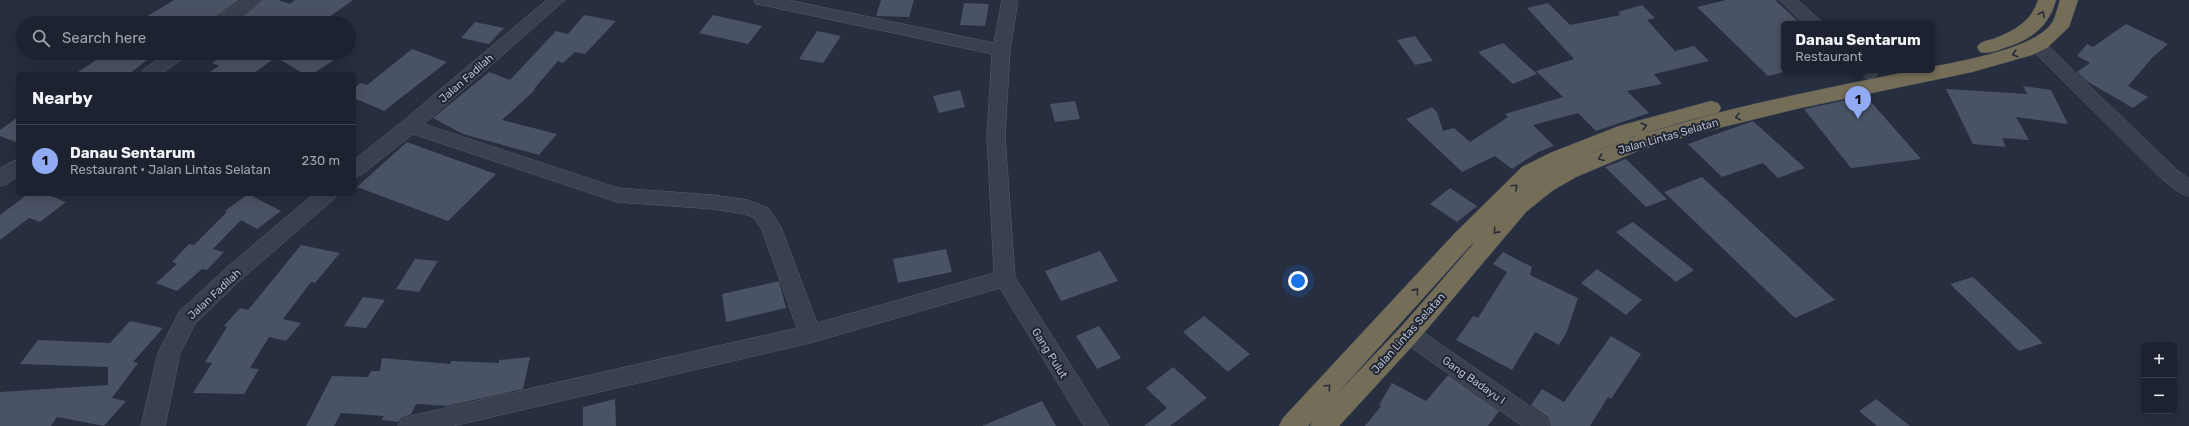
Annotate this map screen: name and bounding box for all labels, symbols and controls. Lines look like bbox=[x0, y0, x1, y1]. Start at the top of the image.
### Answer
one-way arrow bbox=[2037, 11, 2045, 18]
search box bbox=[16, 16, 356, 60]
popup bbox=[1781, 21, 1935, 73]
icon: search bbox=[30, 27, 52, 49]
text: Search here bbox=[62, 29, 146, 47]
text: Danau Sentarum bbox=[1795, 31, 1921, 49]
text: Restaurant bbox=[1795, 49, 1863, 64]
one-way arrow bbox=[2012, 49, 2019, 57]
street label: Jalan Fadilah bbox=[436, 51, 496, 106]
pin: 1 bbox=[1845, 86, 1871, 119]
text: Nearby bbox=[32, 88, 93, 108]
one-way arrow bbox=[1735, 112, 1741, 120]
street label: Jalan Lintas Selatan bbox=[1616, 116, 1720, 157]
one-way arrow bbox=[1640, 122, 1647, 131]
text: Danau Sentarum bbox=[70, 144, 195, 162]
text: 1 bbox=[42, 153, 48, 168]
text: 230 m bbox=[302, 153, 340, 168]
one-way arrow bbox=[1597, 153, 1604, 161]
text: Restaurant · Jalan Lintas Selatan bbox=[70, 162, 271, 177]
one-way arrow bbox=[1510, 184, 1518, 191]
one-way arrow bbox=[1494, 227, 1501, 234]
street label: Jalan Fadilah bbox=[185, 266, 244, 322]
your location bbox=[1288, 271, 1308, 291]
one-way arrow bbox=[1411, 288, 1418, 296]
street label: Jalan Lintas Selatan bbox=[1369, 290, 1448, 376]
street label: Gang Pulut bbox=[1029, 326, 1070, 381]
map controls bbox=[2141, 342, 2177, 414]
button: + bbox=[2141, 342, 2177, 378]
street label: Gang Badayu I bbox=[1440, 354, 1508, 407]
button: − bbox=[2141, 378, 2177, 414]
one-way arrow bbox=[1323, 384, 1331, 392]

